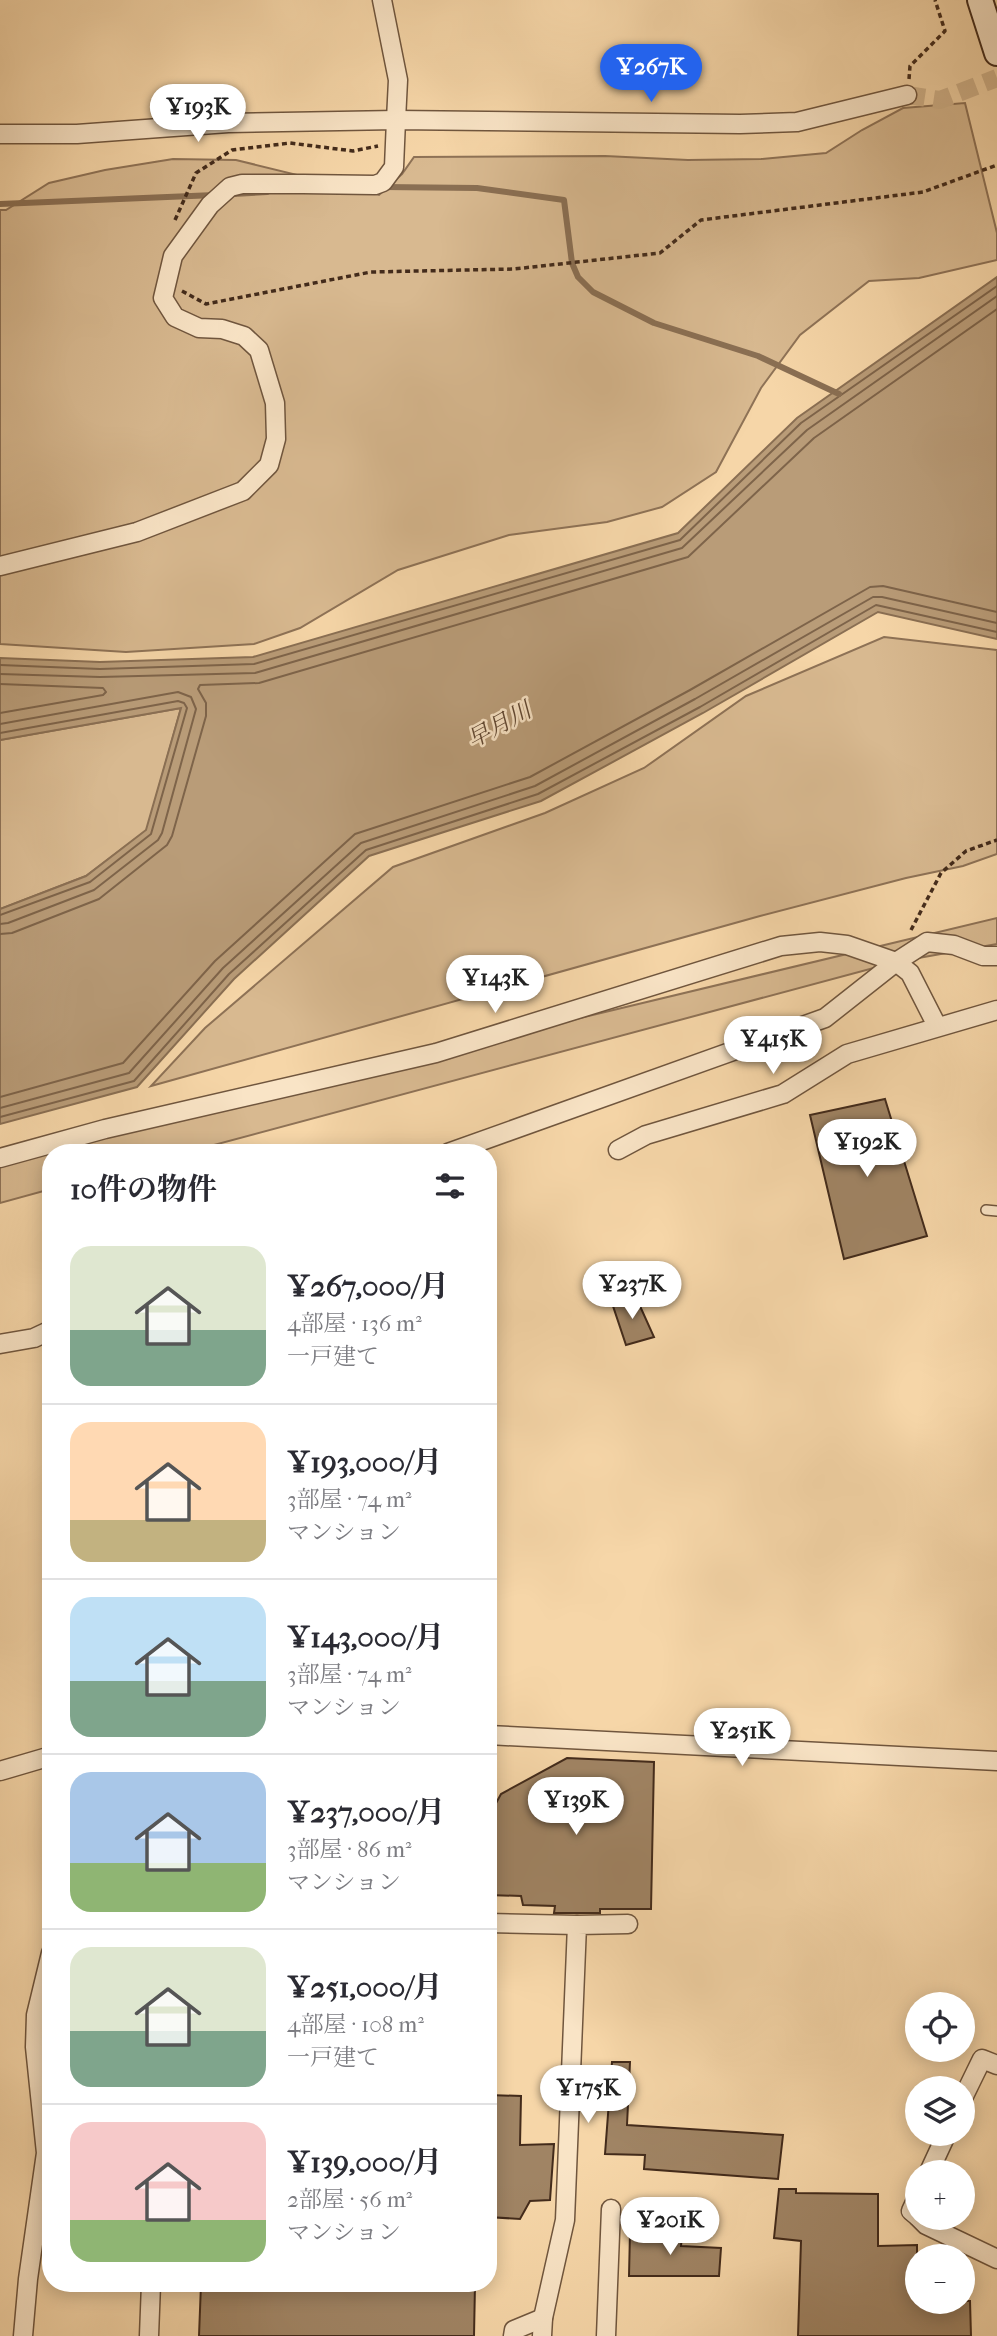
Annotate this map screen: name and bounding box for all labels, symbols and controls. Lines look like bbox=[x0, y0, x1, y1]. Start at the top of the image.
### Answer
pin: ¥267K bbox=[602, 44, 700, 104]
text: ¥267K bbox=[616, 53, 686, 80]
pin: ¥193K bbox=[149, 85, 247, 144]
text: ¥193K bbox=[166, 93, 230, 120]
water label: 早月川 bbox=[462, 695, 538, 754]
pin: ¥143K bbox=[446, 956, 544, 1015]
text: ¥143K bbox=[462, 964, 528, 991]
pin: ¥415K bbox=[724, 1016, 822, 1076]
text: ¥415K bbox=[740, 1025, 806, 1052]
pin: ¥192K bbox=[818, 1120, 916, 1179]
text: ¥192K bbox=[834, 1128, 900, 1155]
icon: filters bbox=[431, 1167, 469, 1205]
text: 10件の物件 bbox=[70, 1172, 217, 1207]
pin: ¥237K bbox=[583, 1262, 681, 1321]
text: ¥267,000/月 bbox=[287, 1269, 449, 1304]
text: ¥237K bbox=[599, 1270, 665, 1297]
icon: home bbox=[126, 1274, 210, 1358]
text: 4部屋 · 136 m² bbox=[287, 1310, 422, 1337]
text: 一戸建て bbox=[287, 1343, 379, 1370]
text: ¥193,000/月 bbox=[287, 1445, 442, 1480]
icon: home bbox=[126, 1450, 210, 1534]
text: 3部屋 · 74 m² bbox=[287, 1486, 412, 1513]
text: マンション bbox=[287, 1519, 401, 1546]
text: ¥143,000/月 bbox=[287, 1620, 444, 1655]
icon: home bbox=[126, 1625, 210, 1709]
text: 3部屋 · 74 m² bbox=[287, 1661, 412, 1688]
text: マンション bbox=[287, 1694, 401, 1721]
pin: ¥251K bbox=[693, 1708, 791, 1768]
text: ¥251K bbox=[710, 1717, 774, 1744]
pin: ¥139K bbox=[527, 1778, 625, 1837]
text: ¥139K bbox=[544, 1786, 608, 1813]
text: ¥237,000/月 bbox=[287, 1795, 445, 1830]
icon: home bbox=[126, 1800, 210, 1884]
text: 3部屋 · 86 m² bbox=[287, 1836, 412, 1863]
text: マンション bbox=[287, 1869, 401, 1896]
text: ¥251,000/月 bbox=[287, 1970, 443, 2005]
icon: home bbox=[126, 1975, 210, 2059]
map controls bbox=[905, 1992, 975, 2314]
button: locate bbox=[905, 1992, 975, 2062]
text: 4部屋 · 108 m² bbox=[287, 2011, 424, 2038]
text: 一戸建て bbox=[287, 2044, 379, 2071]
pin: ¥175K bbox=[539, 2066, 637, 2125]
text: ¥175K bbox=[556, 2074, 620, 2101]
button: layers bbox=[905, 2076, 975, 2146]
text: ¥139,000/月 bbox=[287, 2145, 442, 2180]
icon: home bbox=[126, 2150, 210, 2234]
button: + bbox=[905, 2160, 975, 2230]
text: 2部屋 · 56 m² bbox=[287, 2186, 412, 2213]
pin: ¥201K bbox=[621, 2198, 719, 2257]
text: ¥201K bbox=[636, 2206, 704, 2233]
text: マンション bbox=[287, 2219, 401, 2246]
button: − bbox=[905, 2244, 975, 2314]

